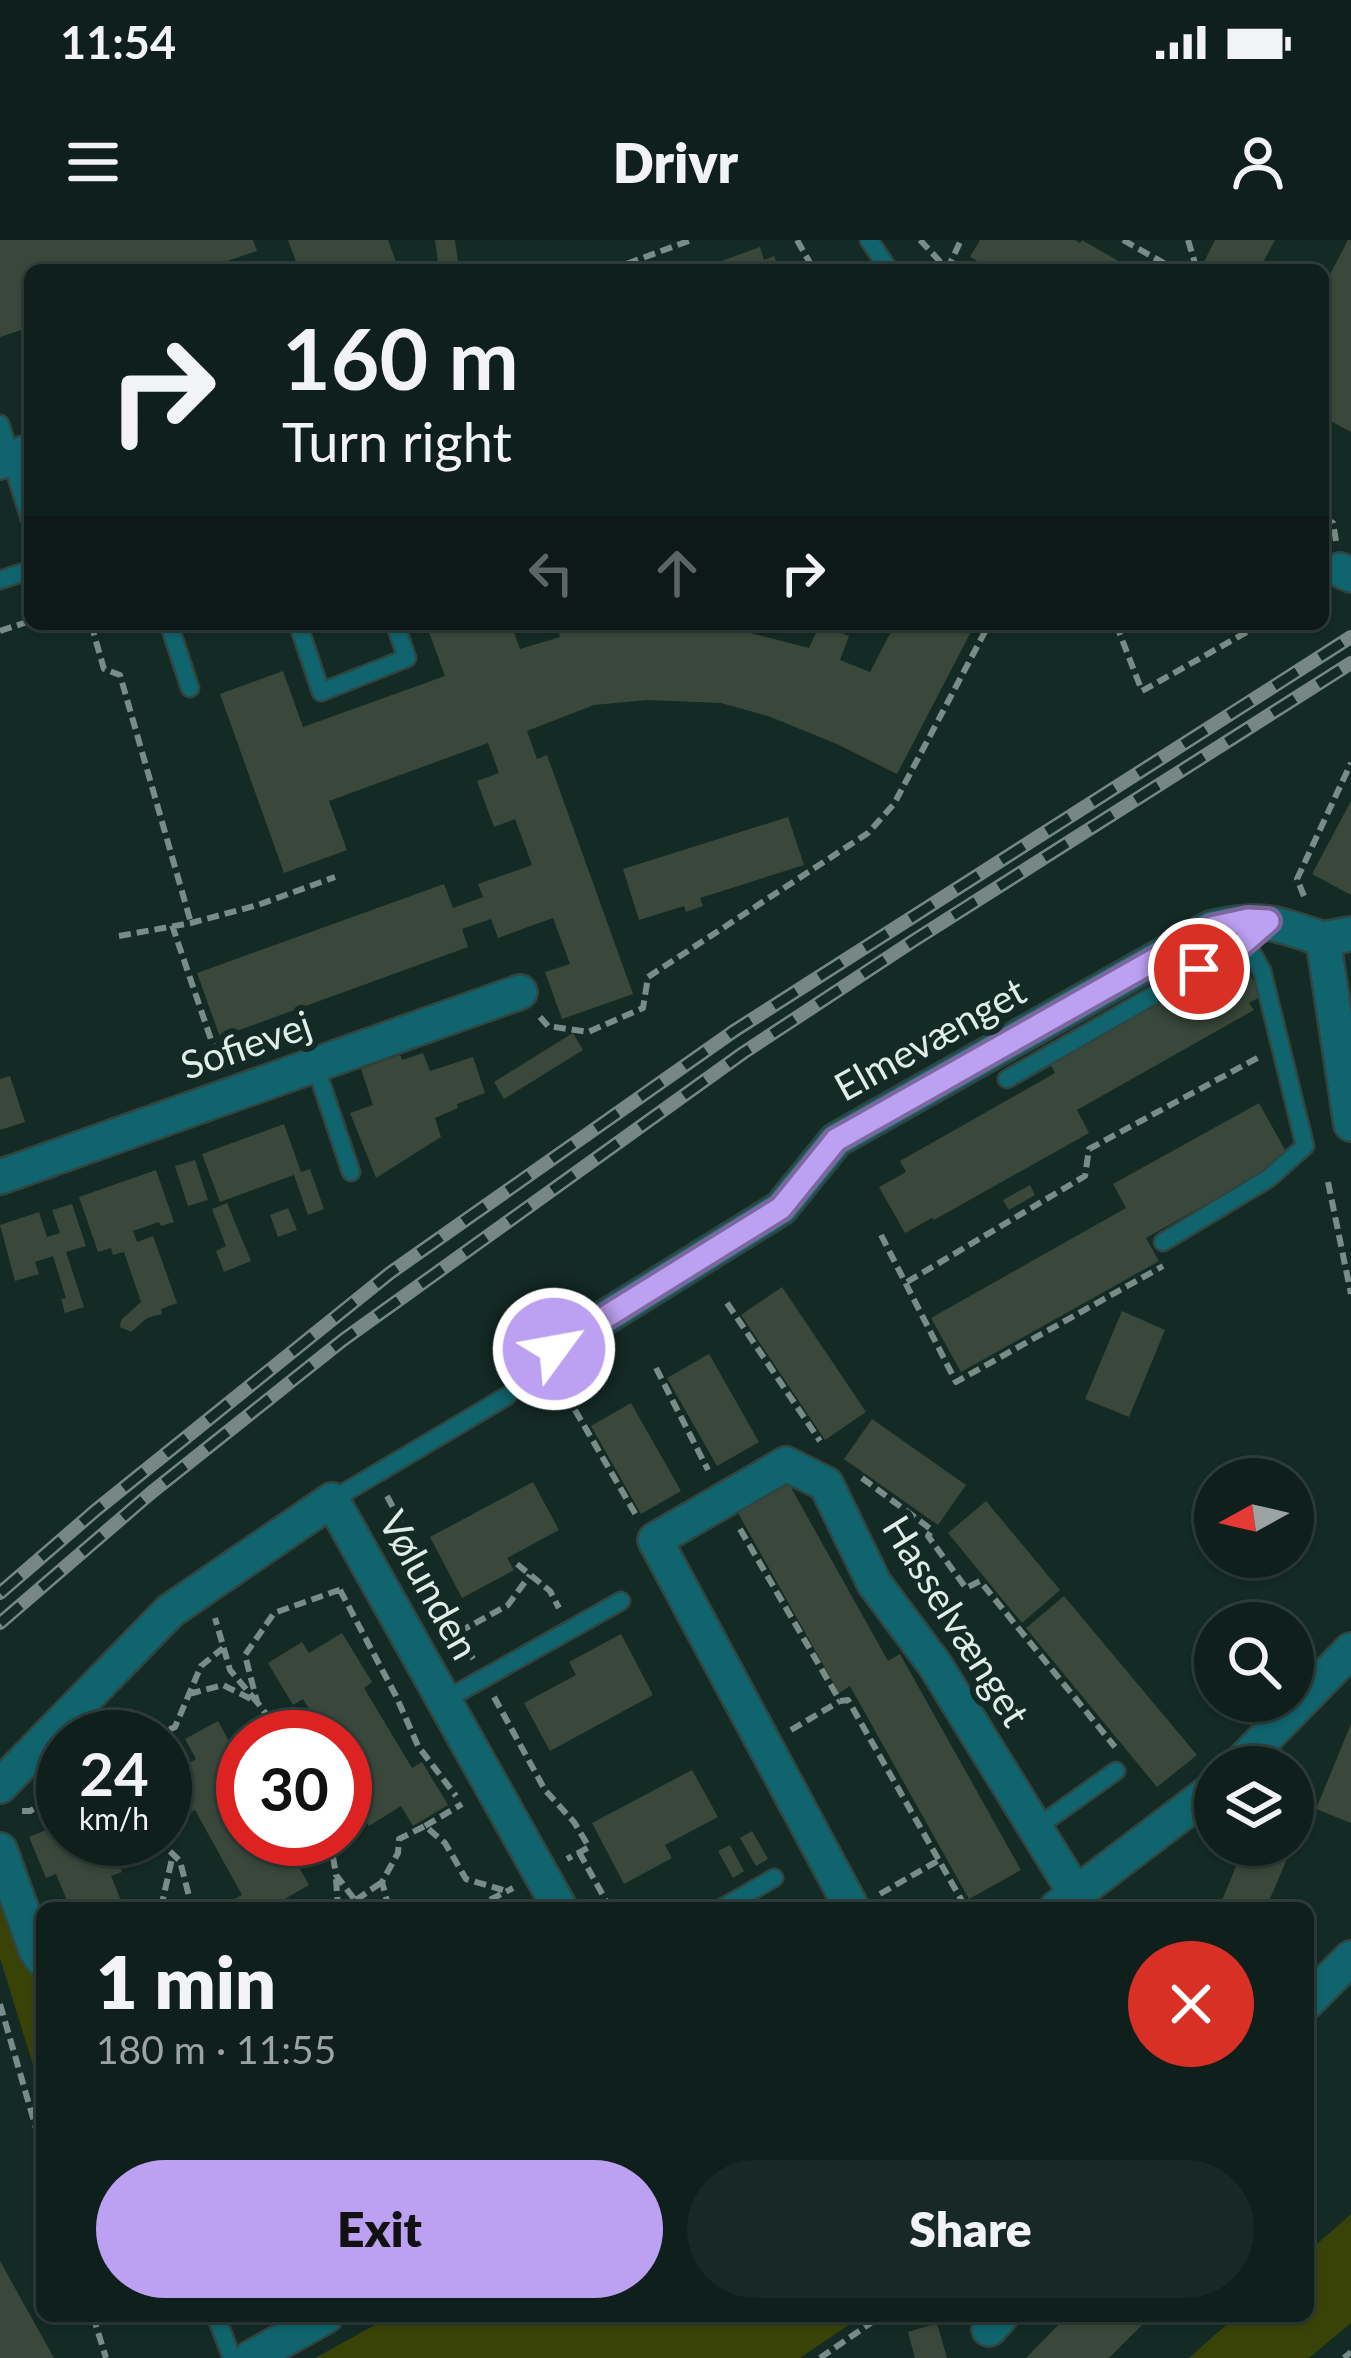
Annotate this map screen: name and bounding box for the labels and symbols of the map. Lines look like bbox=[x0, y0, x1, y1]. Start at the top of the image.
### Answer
pin bbox=[1148, 918, 1250, 1020]
street label: Elmevænget bbox=[826, 967, 1033, 1109]
street label: Sofievej bbox=[174, 1000, 317, 1088]
position arrow bbox=[491, 1286, 617, 1412]
north arrow bbox=[1194, 1458, 1314, 1578]
street label: Vølunden bbox=[370, 1502, 489, 1667]
street label: Hasselvænget bbox=[874, 1507, 1040, 1734]
speed limit sign: 30 bbox=[216, 1710, 372, 1866]

